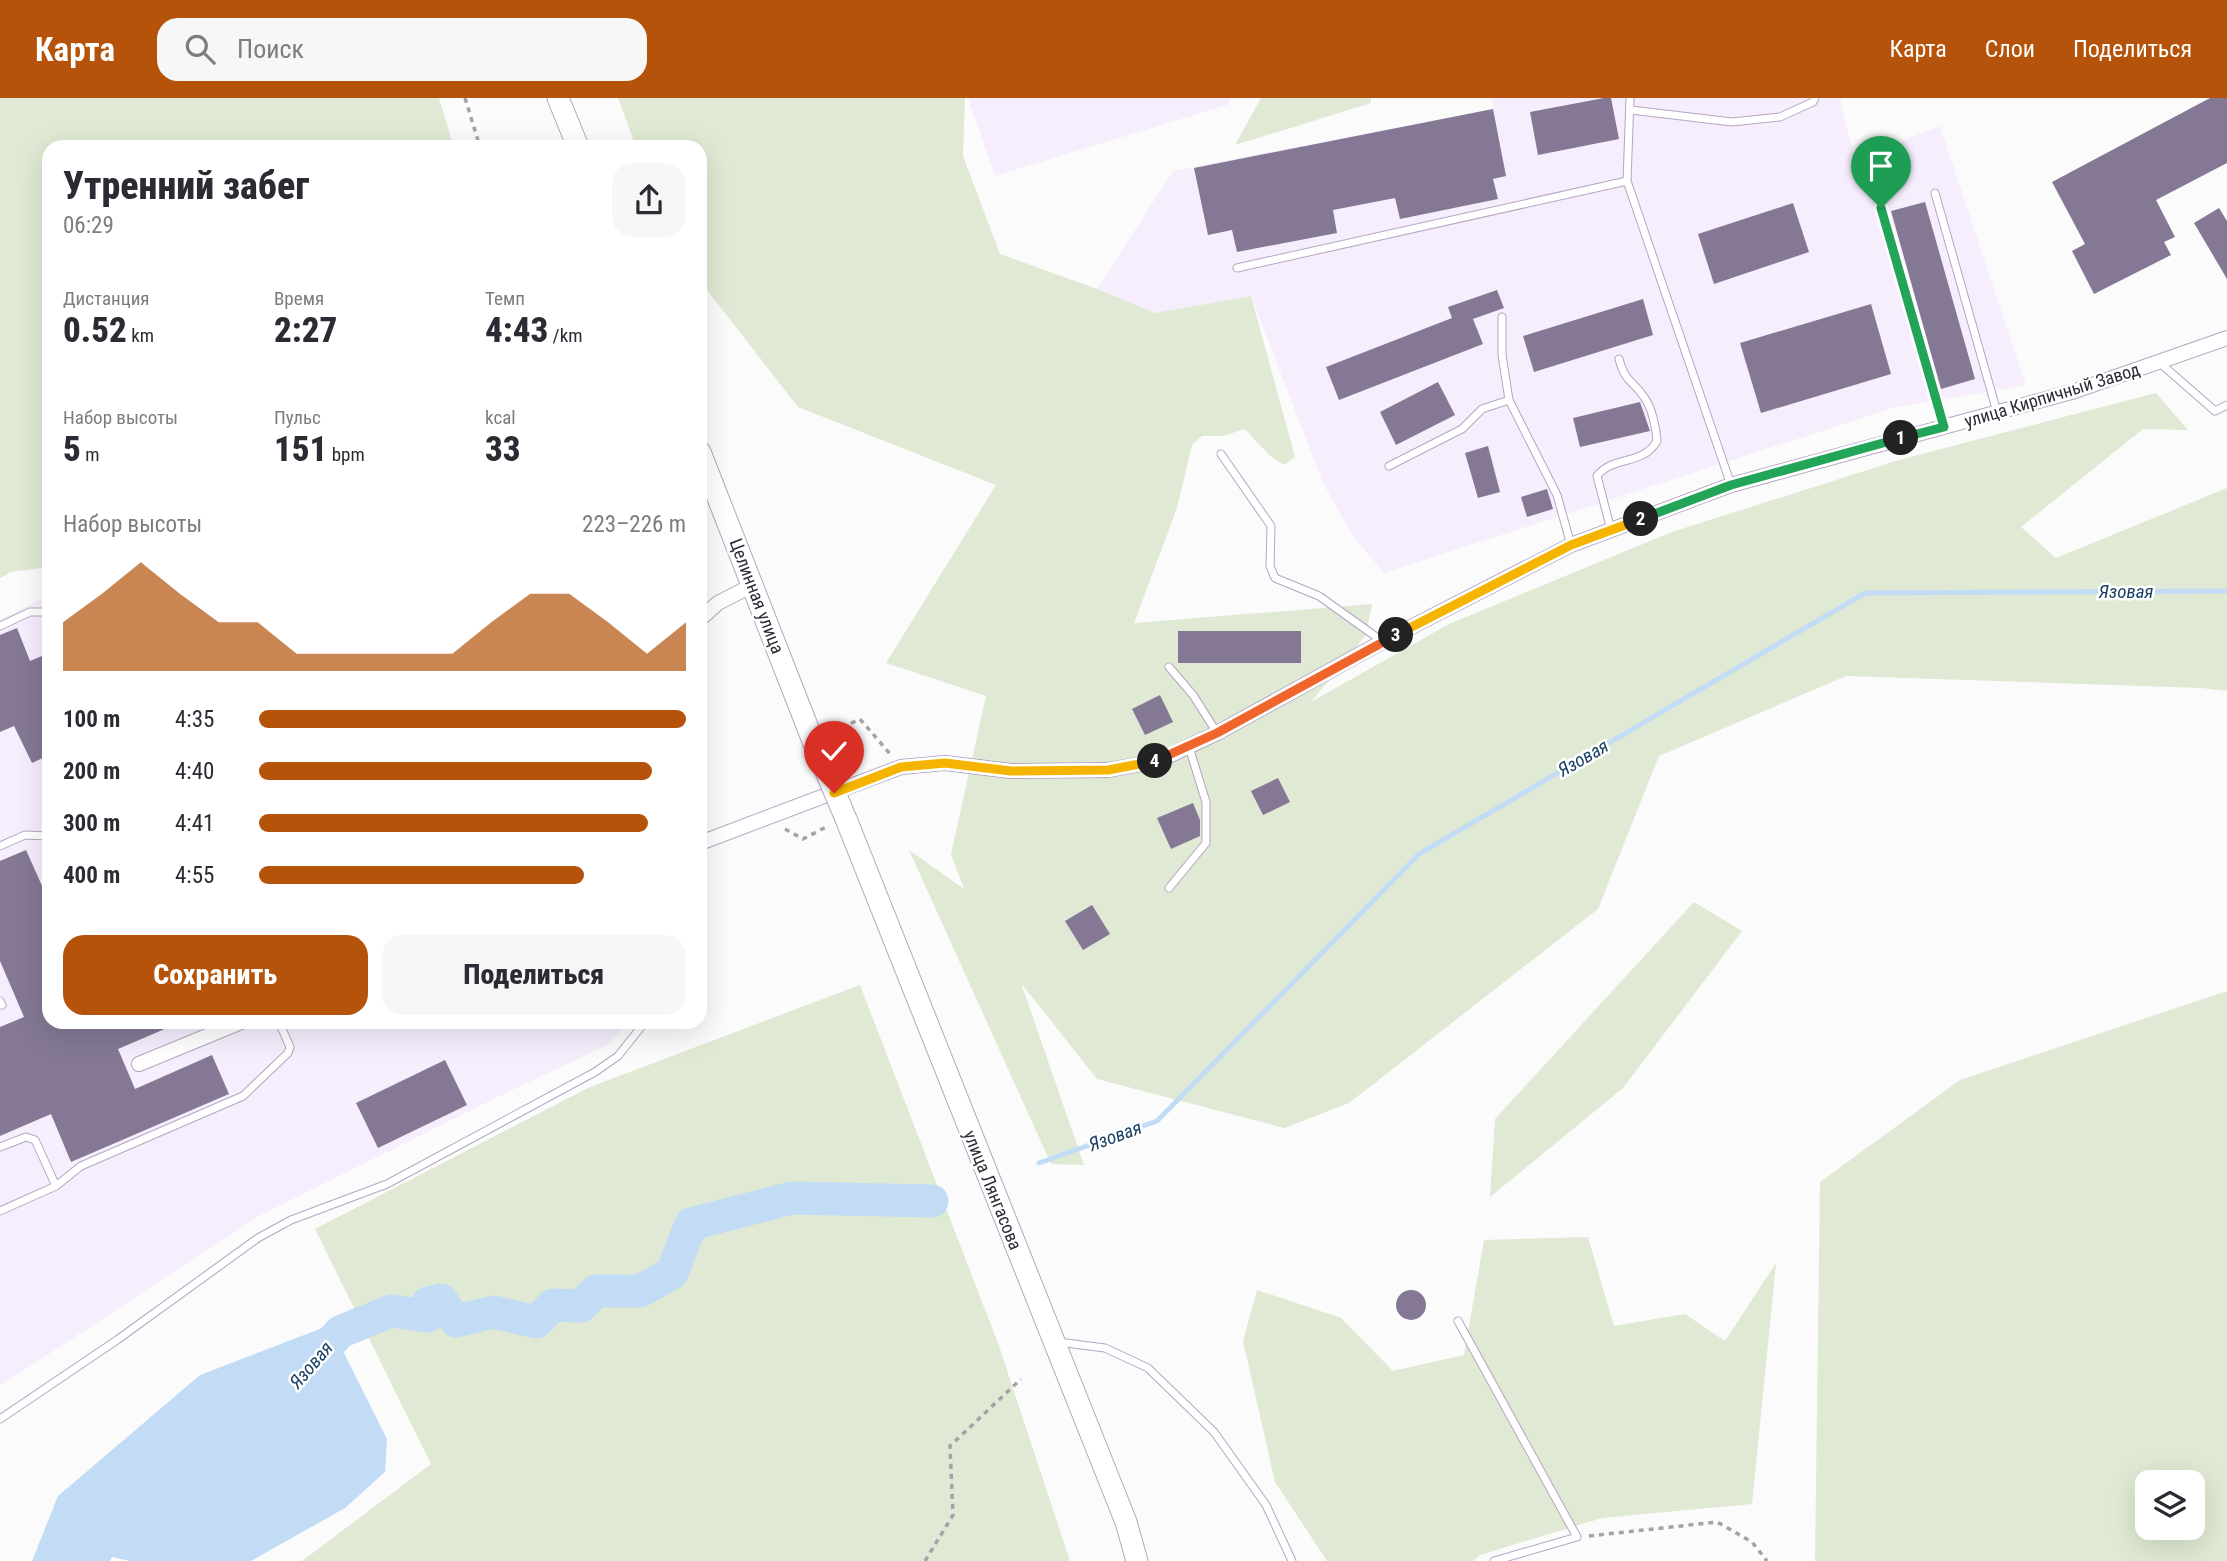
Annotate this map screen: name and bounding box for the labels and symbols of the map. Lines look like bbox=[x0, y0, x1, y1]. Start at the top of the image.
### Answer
pin bbox=[1851, 136, 1911, 208]
street label: улица Кирпичный Завод bbox=[1962, 358, 2143, 432]
pin: 1 bbox=[1884, 420, 1918, 456]
pin: 2 bbox=[1624, 502, 1658, 536]
street label: Целинная улица bbox=[725, 535, 789, 657]
water label: Язовая bbox=[2098, 580, 2154, 603]
pin: 3 bbox=[1378, 618, 1414, 652]
pin bbox=[804, 721, 864, 793]
water label: Язовая bbox=[1553, 734, 1613, 782]
pin: 4 bbox=[1138, 744, 1172, 778]
water label: Язовая bbox=[1084, 1116, 1145, 1157]
street label: улица Лянгасова bbox=[959, 1127, 1027, 1253]
water label: Язовая bbox=[284, 1337, 338, 1394]

